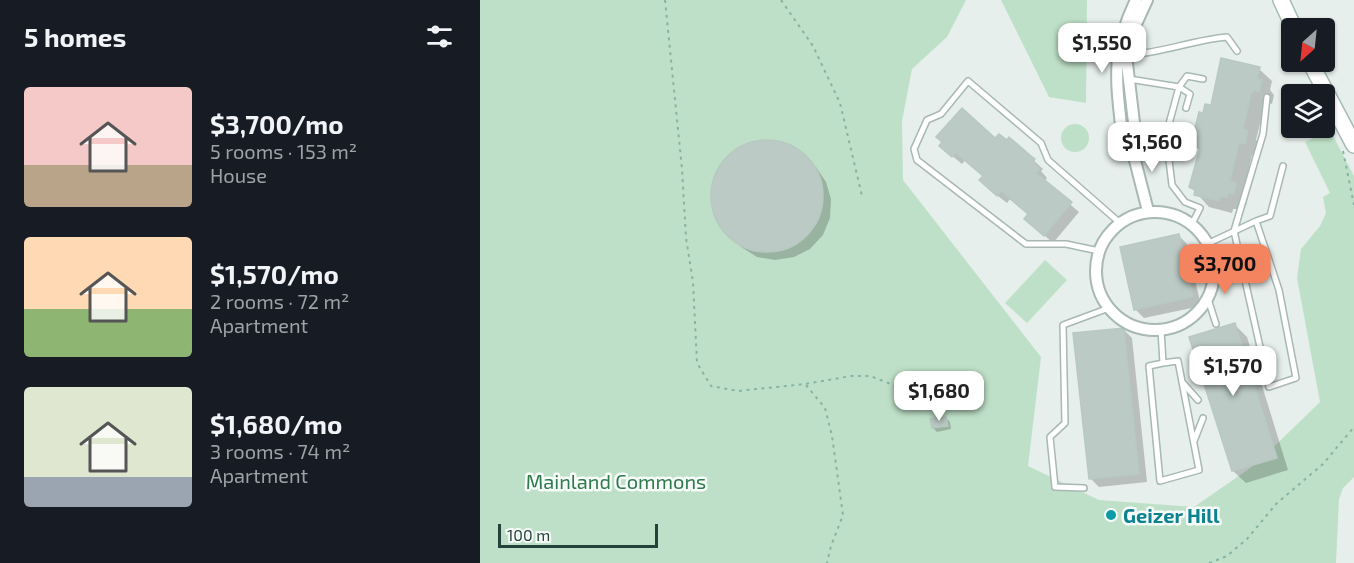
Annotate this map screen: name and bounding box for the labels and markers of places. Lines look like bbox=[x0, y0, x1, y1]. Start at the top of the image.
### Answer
pin: $1,550 bbox=[1053, 23, 1151, 74]
pin: $1,560 bbox=[1103, 122, 1201, 173]
pin: $3,700 bbox=[1176, 244, 1274, 295]
pin: $1,570 bbox=[1184, 346, 1282, 397]
pin: $1,680 bbox=[890, 371, 988, 422]
place label: Geizer Hill bbox=[1123, 503, 1220, 527]
marker: Geizer Hill bbox=[1104, 508, 1118, 522]

